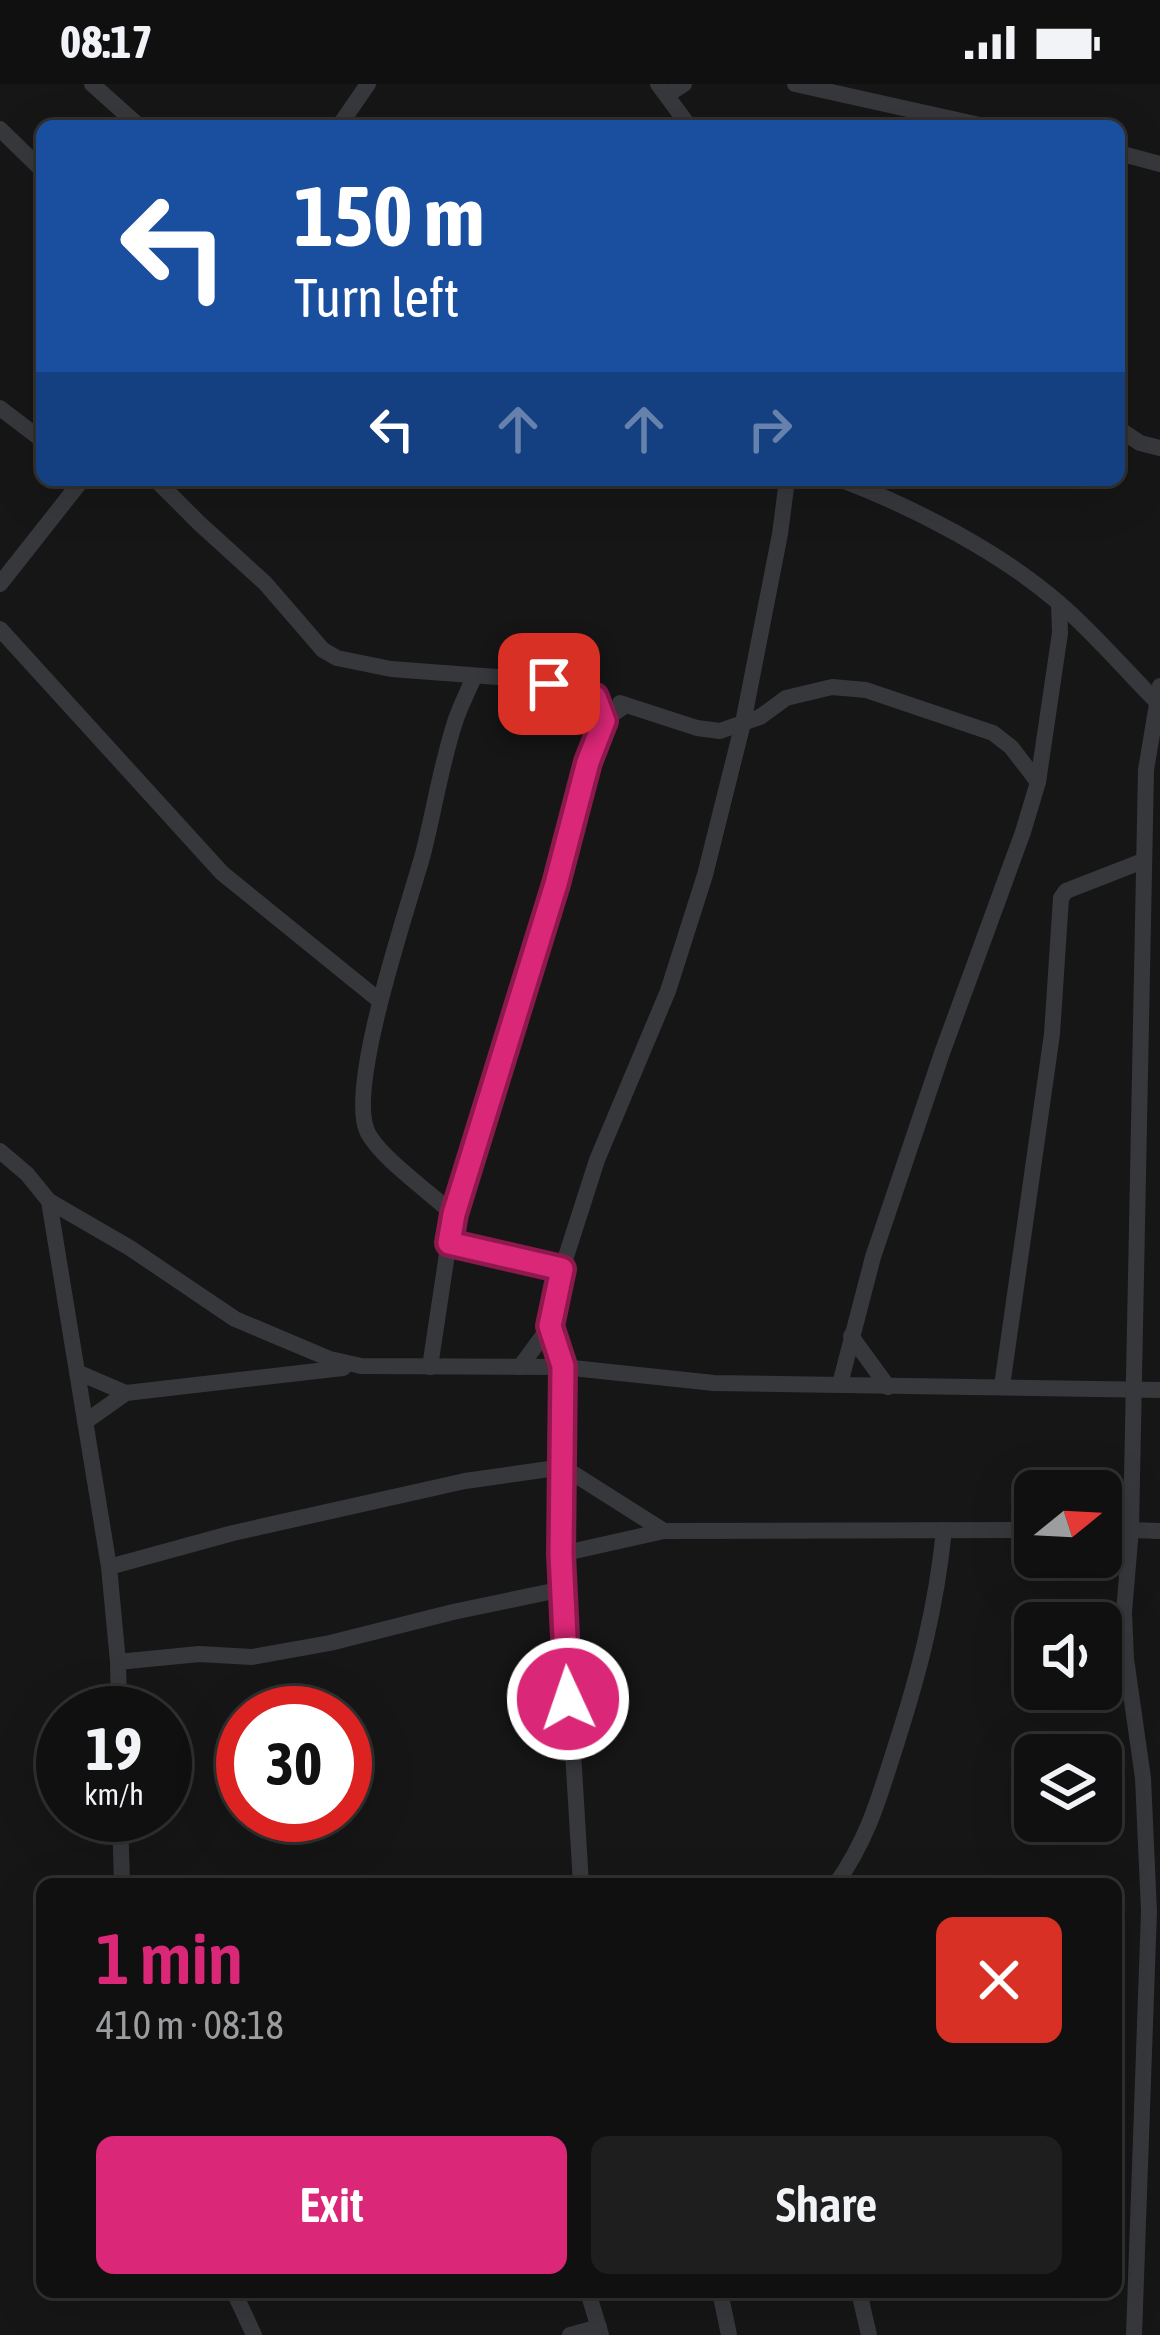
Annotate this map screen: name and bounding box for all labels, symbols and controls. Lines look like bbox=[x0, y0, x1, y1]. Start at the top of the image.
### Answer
text: 08:17 bbox=[60, 16, 153, 68]
icon: left bbox=[96, 168, 252, 324]
text: 150 m bbox=[294, 168, 484, 264]
text: Turn left bbox=[294, 267, 459, 328]
icon: left bbox=[359, 396, 425, 462]
icon: ahead bbox=[485, 396, 551, 462]
icon: ahead bbox=[611, 396, 677, 462]
icon: right bbox=[737, 396, 803, 462]
pin bbox=[498, 633, 600, 735]
icon: arrive bbox=[516, 651, 582, 717]
north arrow bbox=[1014, 1470, 1122, 1578]
map controls bbox=[1014, 1470, 1122, 1842]
button: sound bbox=[1014, 1602, 1122, 1710]
position arrow bbox=[505, 1636, 631, 1762]
speed limit sign: 30 bbox=[216, 1686, 372, 1842]
text: 19 bbox=[86, 1714, 142, 1783]
button: layers bbox=[1014, 1734, 1122, 1842]
text: km/h bbox=[84, 1777, 144, 1811]
text: 1 min bbox=[96, 1917, 243, 1999]
button: close bbox=[936, 1917, 1062, 2043]
text: 410 m · 08:18 bbox=[96, 2003, 284, 2047]
button: Exit bbox=[96, 2136, 567, 2274]
button: Share bbox=[591, 2136, 1062, 2274]

